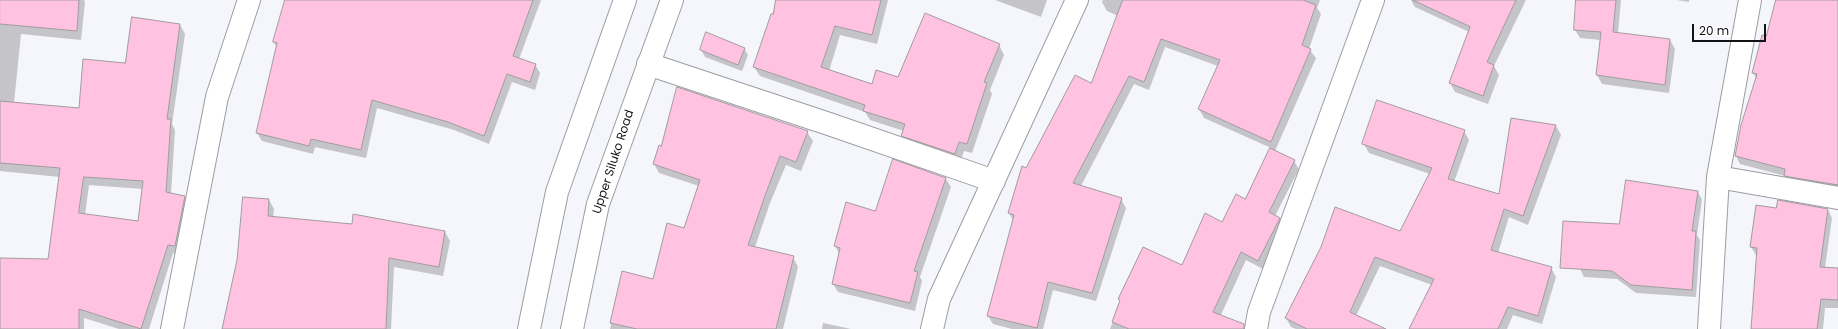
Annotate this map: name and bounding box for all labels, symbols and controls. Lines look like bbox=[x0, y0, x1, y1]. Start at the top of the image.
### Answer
scale bar bbox=[1694, 16, 1768, 42]
text: 20 m bbox=[1699, 22, 1729, 39]
street label: Upper Siluko Road bbox=[590, 108, 638, 216]

